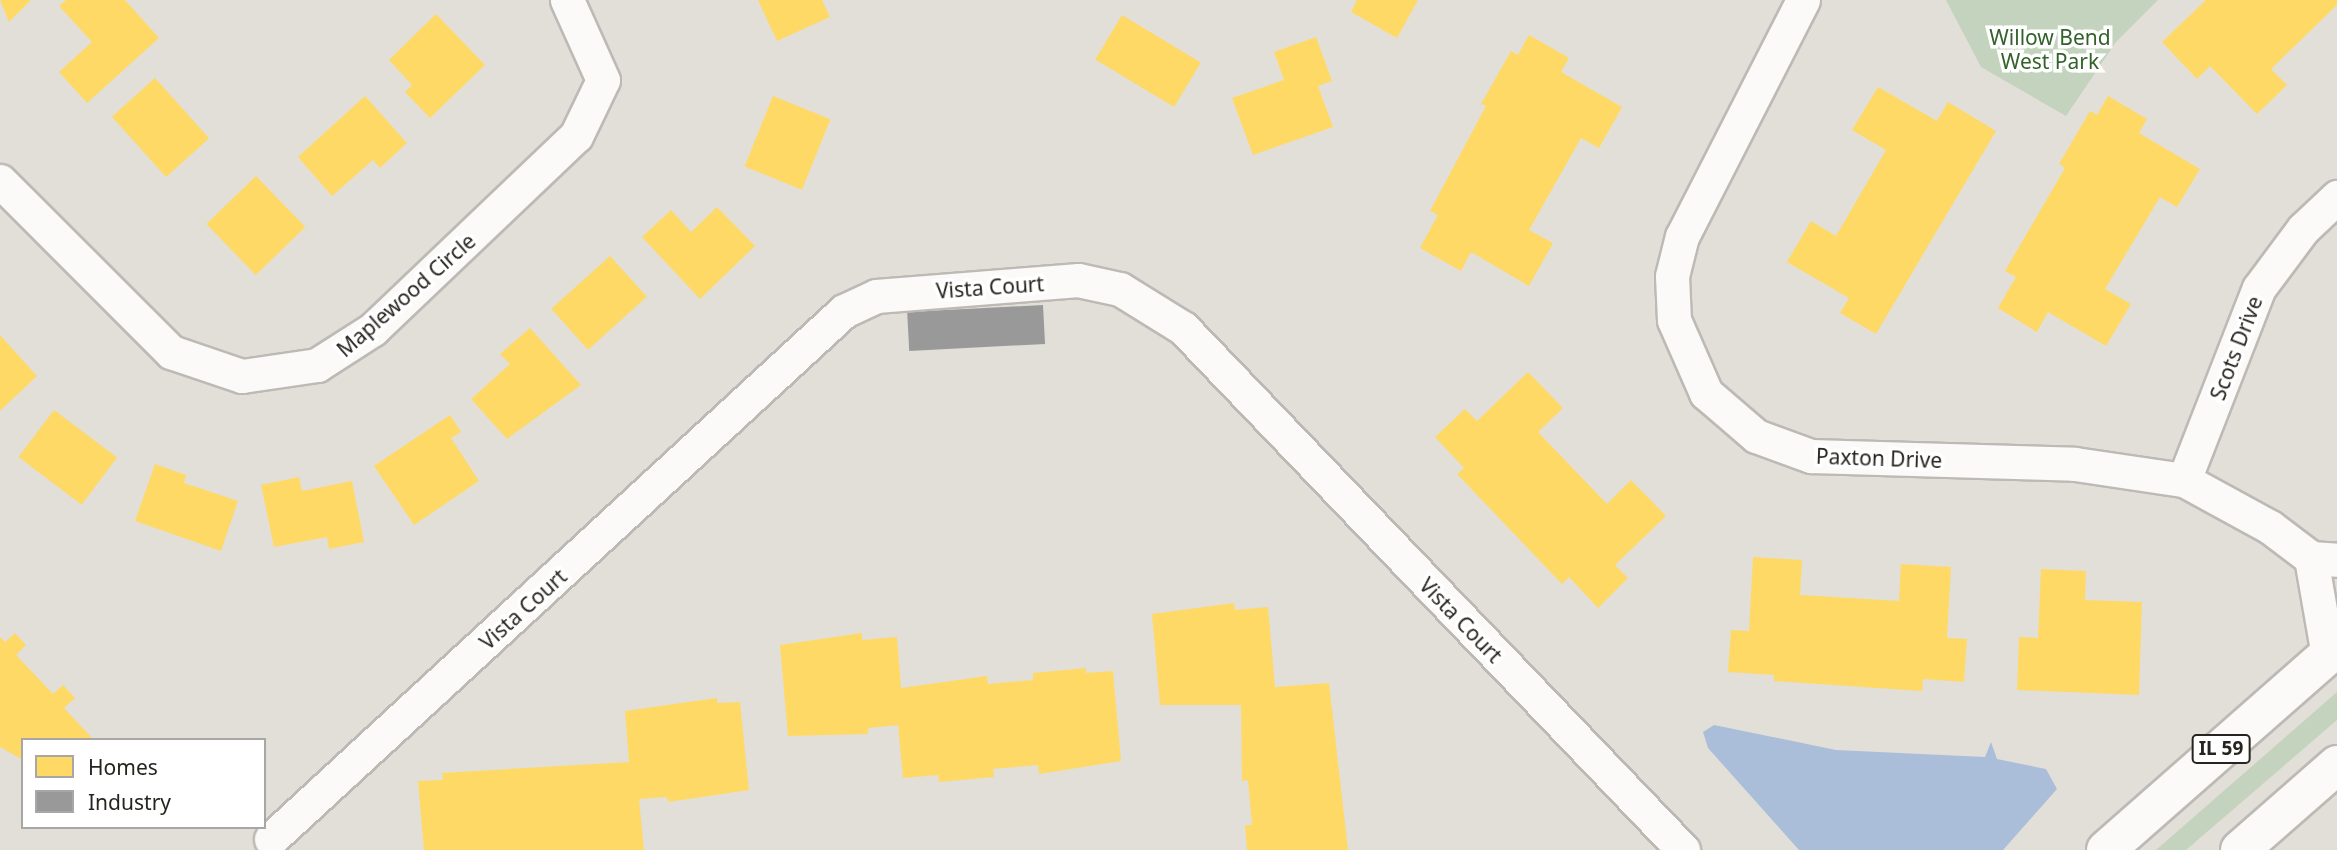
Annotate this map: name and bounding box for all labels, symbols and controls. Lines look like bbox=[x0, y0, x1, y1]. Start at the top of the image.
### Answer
park label: Willow Bend West Park bbox=[1989, 24, 2111, 74]
street label: Maplewood Circle bbox=[332, 228, 480, 362]
street label: Vista Court bbox=[935, 271, 1045, 303]
street label: Scots Drive bbox=[2205, 292, 2267, 404]
street label: Paxton Drive bbox=[1815, 443, 1943, 473]
street label: Vista Court bbox=[474, 563, 572, 655]
street label: Vista Court bbox=[1414, 572, 1508, 668]
road number: IL 59 bbox=[2191, 734, 2251, 764]
legend bbox=[21, 738, 266, 829]
text: Homes bbox=[88, 753, 158, 781]
text: Industry bbox=[88, 788, 171, 816]

